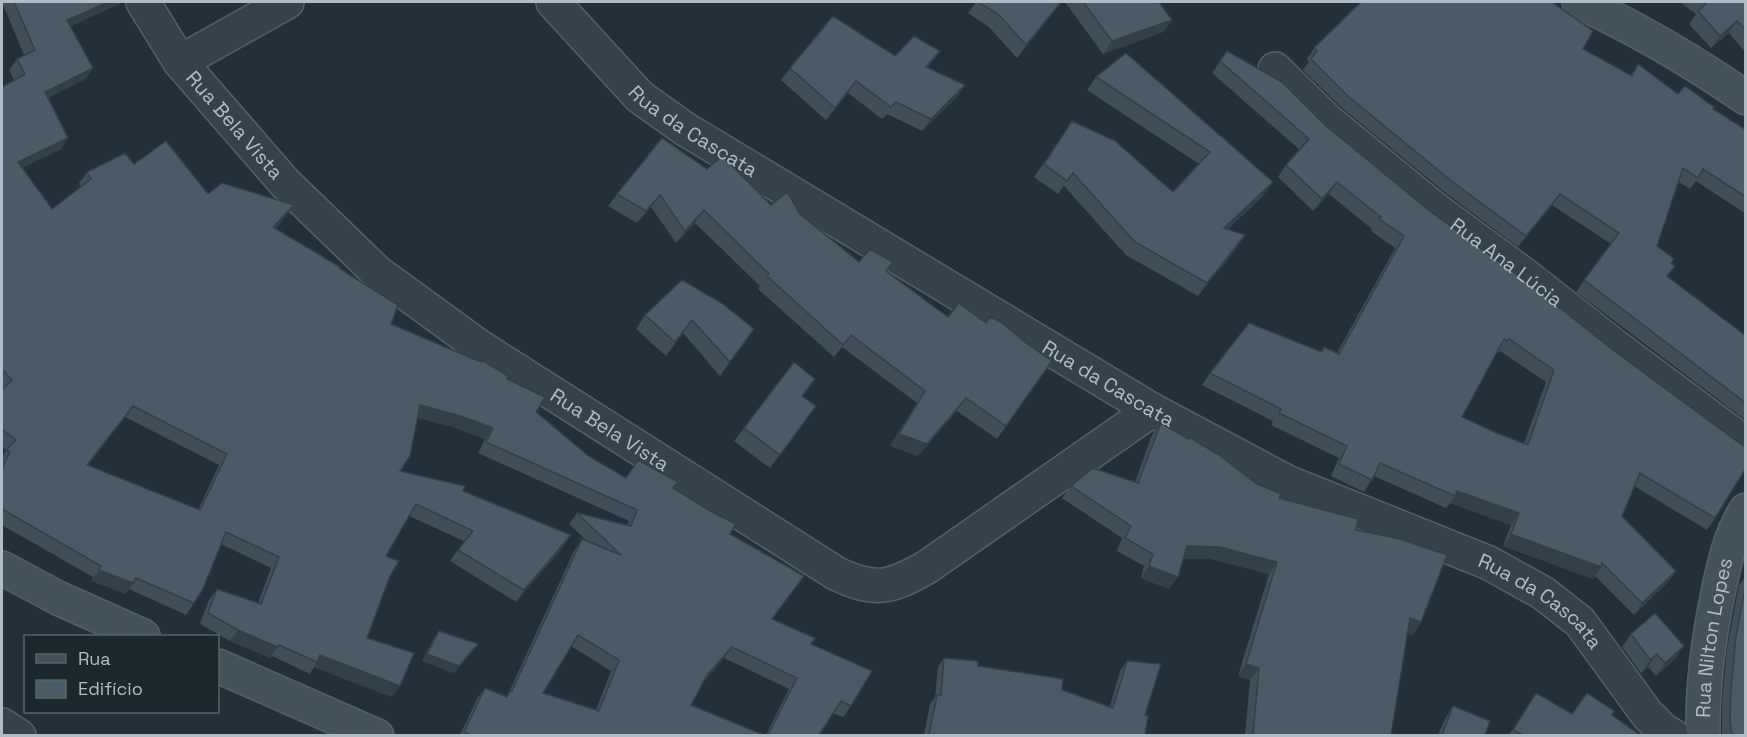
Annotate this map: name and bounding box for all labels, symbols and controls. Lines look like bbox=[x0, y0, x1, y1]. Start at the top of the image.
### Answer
street label: Rua Bela Vista bbox=[180, 65, 289, 185]
street label: Rua da Cascata bbox=[623, 80, 763, 183]
street label: Rua Ana Lúcia bbox=[1445, 212, 1568, 313]
street label: Rua da Cascata bbox=[1038, 334, 1179, 433]
street label: Rua Bela Vista bbox=[545, 382, 674, 477]
street label: Rua da Cascata bbox=[1475, 547, 1608, 654]
street label: Rua Nilton Lopes bbox=[1690, 555, 1739, 718]
legend bbox=[24, 635, 219, 713]
text: Rua bbox=[78, 647, 111, 670]
text: Edifício bbox=[78, 677, 143, 700]

